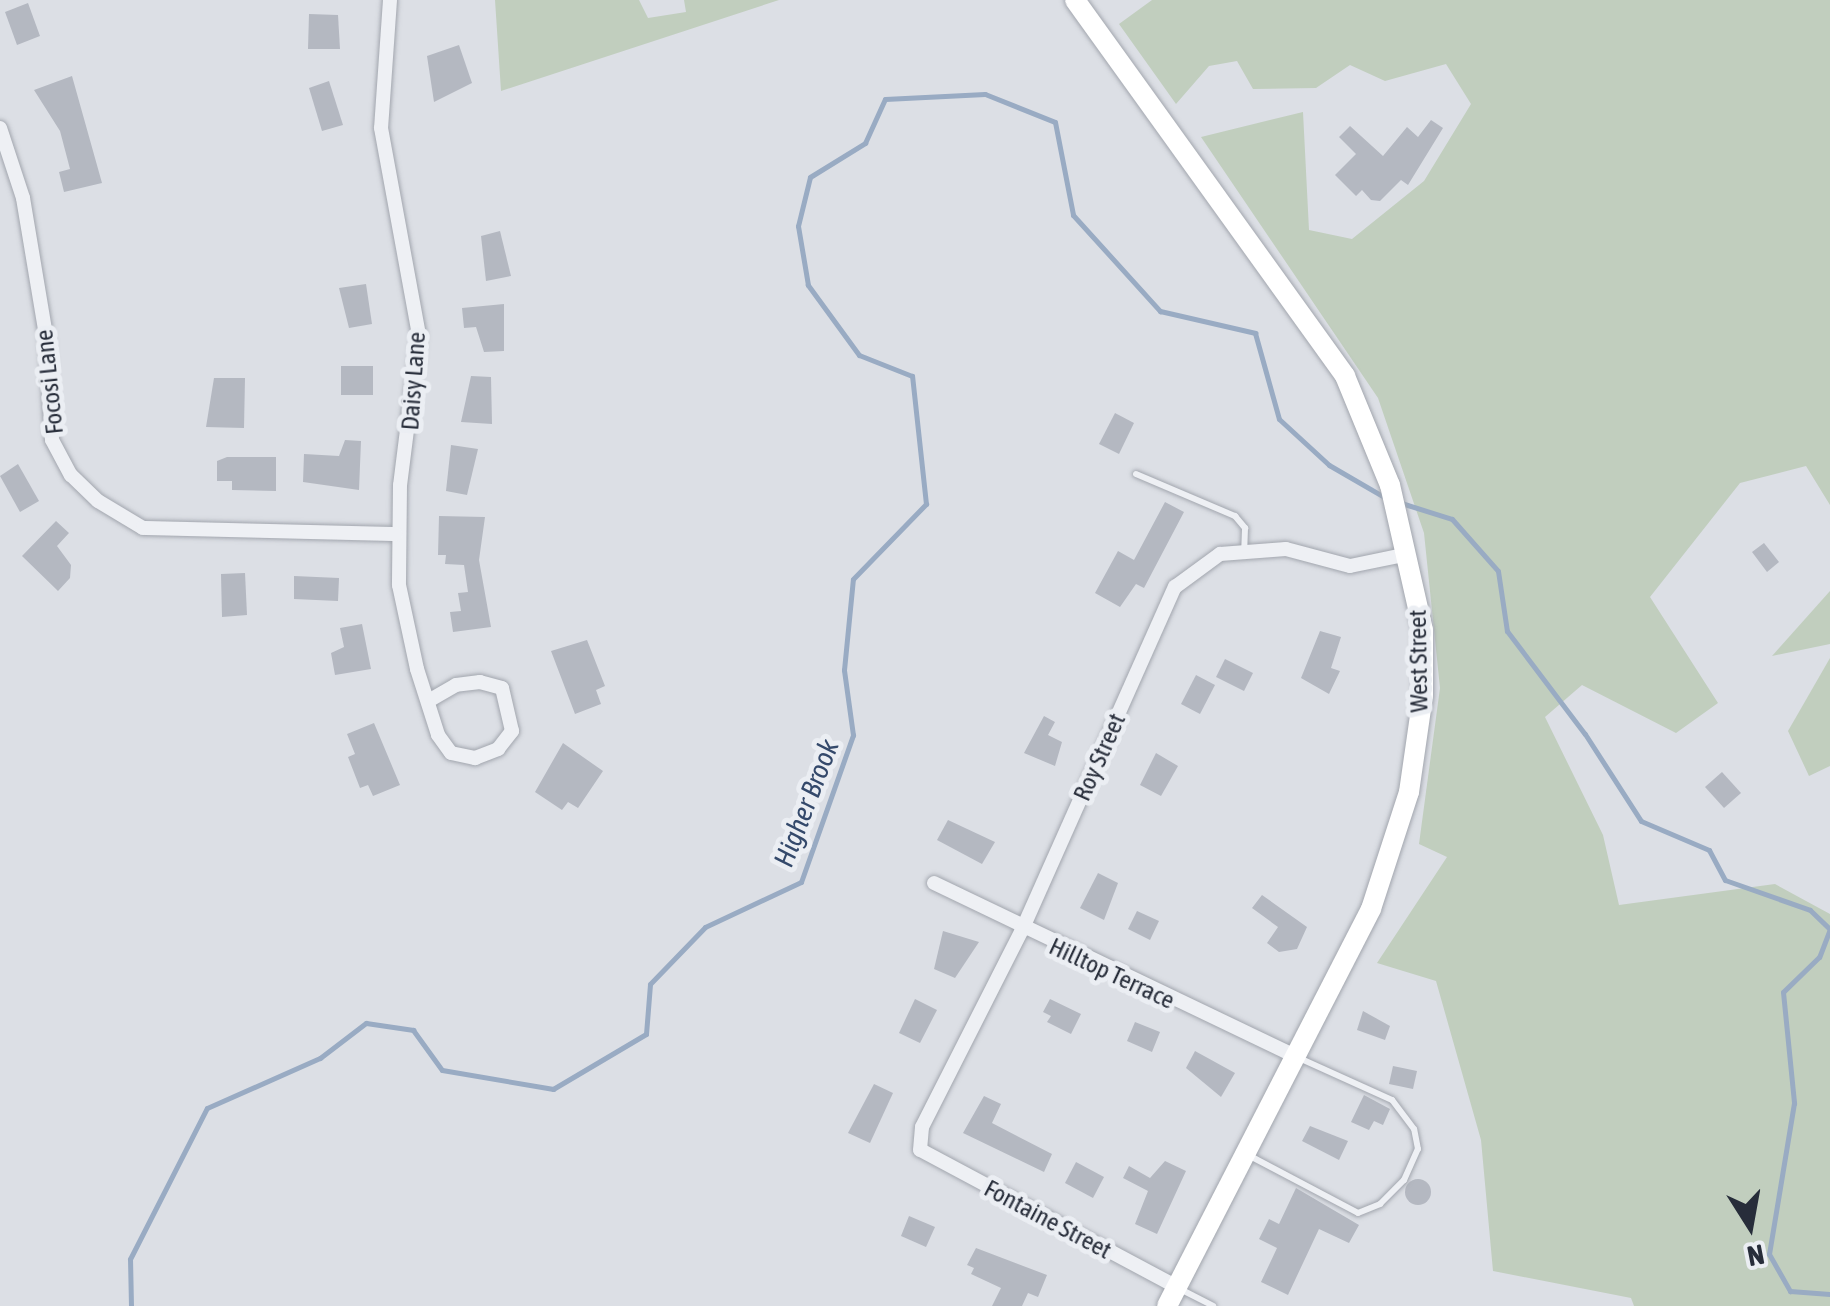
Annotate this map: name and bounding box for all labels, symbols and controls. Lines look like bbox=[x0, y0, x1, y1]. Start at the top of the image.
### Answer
street label: Focosi Lane bbox=[29, 328, 69, 436]
street label: Daisy Lane bbox=[395, 331, 431, 431]
street label: West Street bbox=[1402, 609, 1434, 713]
street label: Roy Street bbox=[1066, 709, 1132, 805]
water label: Higher Brook bbox=[766, 735, 846, 871]
street label: Hilltop Terrace bbox=[1045, 931, 1179, 1015]
street label: Fontaine Street bbox=[979, 1173, 1117, 1265]
north arrow bbox=[1700, 1176, 1800, 1276]
text: N bbox=[1745, 1238, 1767, 1273]

